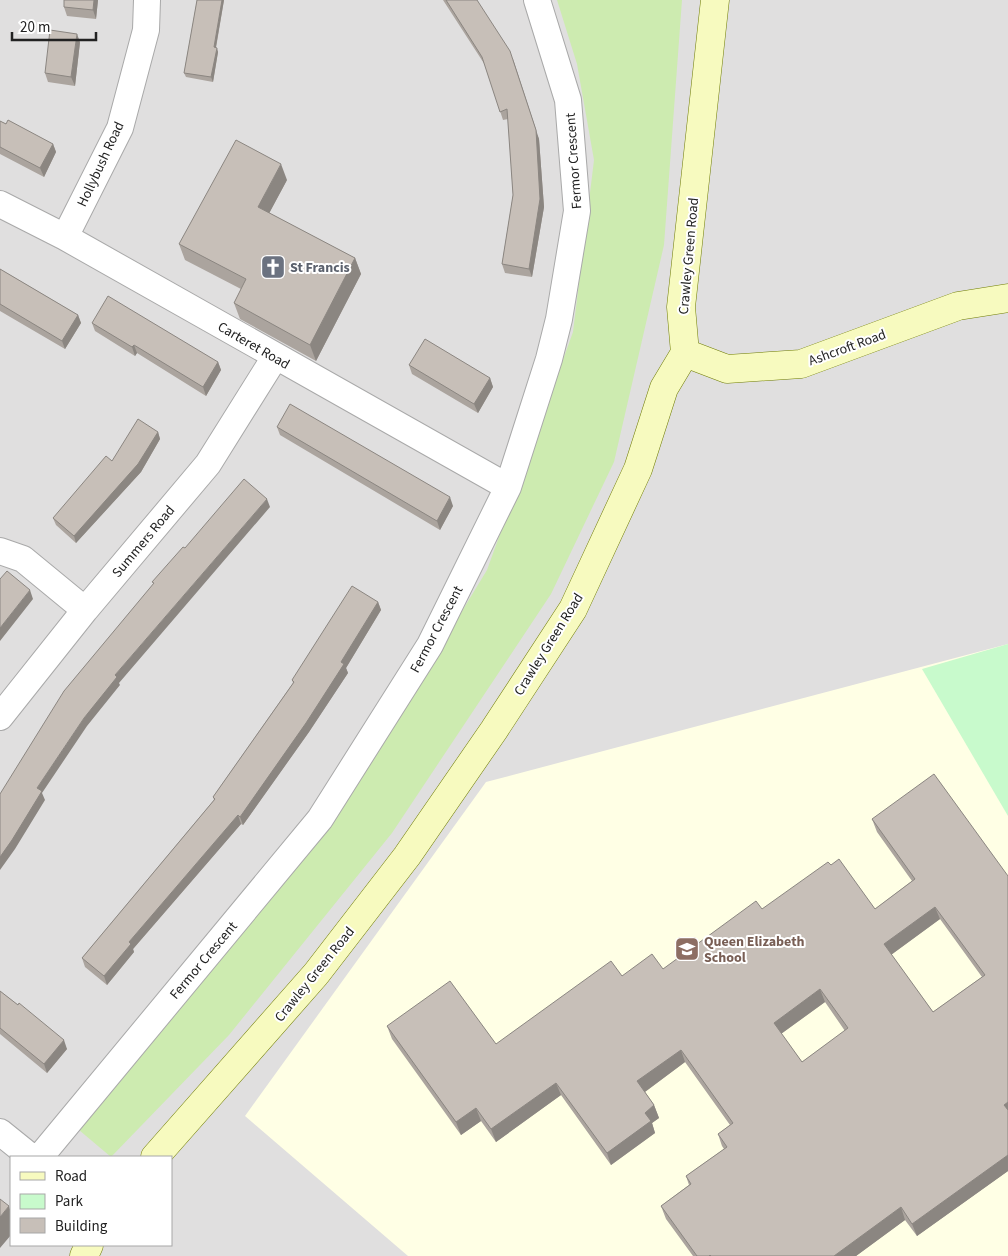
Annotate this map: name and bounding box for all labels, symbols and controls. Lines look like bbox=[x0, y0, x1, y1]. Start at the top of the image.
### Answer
scale bar bbox=[12, 10, 96, 42]
text: 20 m bbox=[20, 17, 50, 38]
street label: Fermor Crescent bbox=[561, 112, 587, 210]
street label: Hollybush Road bbox=[72, 118, 129, 210]
street label: Crawley Green Road bbox=[674, 197, 704, 315]
church icon: St Francis bbox=[260, 254, 286, 280]
place label: St Francis bbox=[290, 258, 350, 278]
street label: Carteret Road bbox=[214, 317, 293, 375]
street label: Ashcroft Road bbox=[806, 325, 889, 371]
street label: Summers Road bbox=[108, 501, 180, 582]
street label: Fermor Crescent bbox=[405, 582, 468, 677]
street label: Crawley Green Road bbox=[509, 589, 588, 700]
street label: Fermor Crescent bbox=[165, 917, 243, 1004]
street label: Crawley Green Road bbox=[270, 923, 359, 1027]
place label: Queen Elizabeth School bbox=[704, 932, 805, 968]
school or university icon: Queen Elizabeth School bbox=[674, 936, 700, 962]
legend bbox=[10, 1156, 172, 1246]
text: Road bbox=[55, 1166, 87, 1187]
text: Park bbox=[55, 1191, 84, 1212]
text: Building bbox=[55, 1216, 108, 1237]

